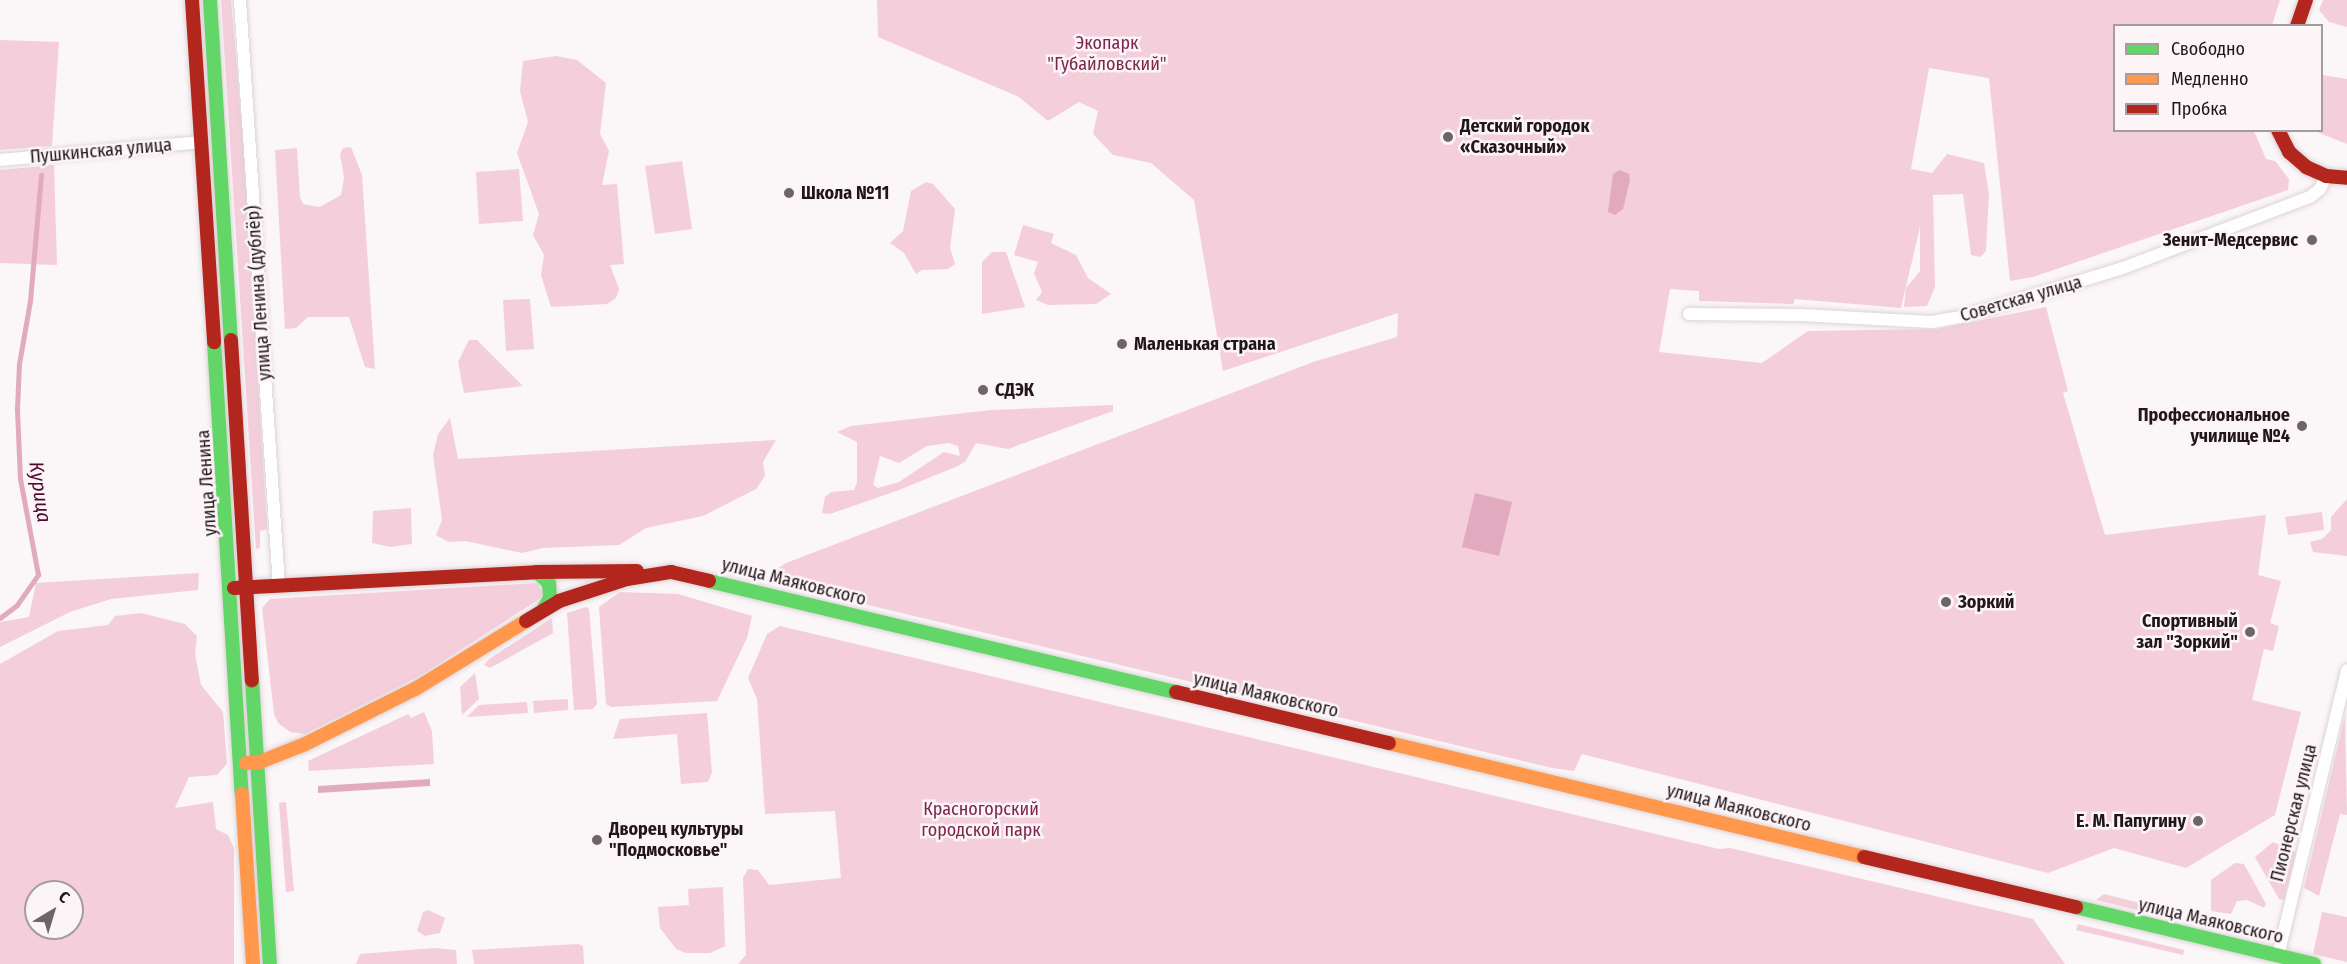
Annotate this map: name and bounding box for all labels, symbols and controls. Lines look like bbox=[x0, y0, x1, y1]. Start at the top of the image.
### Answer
legend bbox=[2113, 24, 2323, 132]
park label: Экопарк "Губайловский" bbox=[1047, 33, 1167, 76]
text: Свободно bbox=[2171, 38, 2245, 60]
text: Медленно bbox=[2171, 68, 2249, 90]
text: Пробка bbox=[2171, 98, 2227, 120]
place label: Детский городок «Сказочный» bbox=[1460, 116, 1589, 158]
marker: Детский городок «Сказочный» bbox=[1441, 130, 1455, 144]
street label: Пушкинская улица bbox=[29, 134, 173, 168]
place label: Школа №11 bbox=[801, 182, 889, 204]
marker: Школа №11 bbox=[782, 186, 796, 200]
street label: улица Ленина (дублёр) bbox=[242, 205, 276, 381]
place label: Зенит-Медсервис bbox=[2163, 229, 2298, 251]
marker: Зенит-Медсервис bbox=[2303, 231, 2321, 249]
street label: Советская улица bbox=[1958, 271, 2084, 327]
place label: Маленькая страна bbox=[1134, 333, 1276, 355]
marker: Маленькая страна bbox=[1115, 337, 1129, 351]
place label: СДЭК bbox=[995, 379, 1034, 401]
marker: СДЭК bbox=[976, 383, 990, 397]
place label: Профессиональное училище №4 bbox=[2138, 405, 2290, 448]
marker: Профессиональное училище №4 bbox=[2295, 419, 2309, 433]
street label: улица Ленина bbox=[193, 429, 221, 537]
water label: Курица bbox=[24, 460, 56, 524]
street label: улица Маяковского bbox=[720, 554, 868, 610]
place label: Зоркий bbox=[1958, 591, 2015, 613]
marker: Зоркий bbox=[1939, 595, 1953, 609]
place label: Спортивный зал "Зоркий" bbox=[2136, 611, 2238, 654]
marker: Спортивный зал "Зоркий" bbox=[2243, 625, 2257, 639]
street label: улица Маяковского bbox=[1191, 668, 1341, 722]
street label: Пионерская улица bbox=[2266, 742, 2322, 884]
street label: улица Маяковского bbox=[1665, 780, 1813, 836]
park label: Красногорский городской парк bbox=[921, 799, 1041, 842]
place label: Е. М. Папугину bbox=[2076, 810, 2186, 832]
marker: Е. М. Папугину bbox=[2191, 814, 2205, 828]
place label: Дворец культуры "Подмосковье" bbox=[609, 819, 743, 862]
marker: Дворец культуры "Подмосковье" bbox=[590, 833, 604, 847]
north arrow bbox=[24, 880, 84, 940]
text: С bbox=[55, 887, 73, 907]
street label: улица Маяковского bbox=[2136, 894, 2286, 948]

